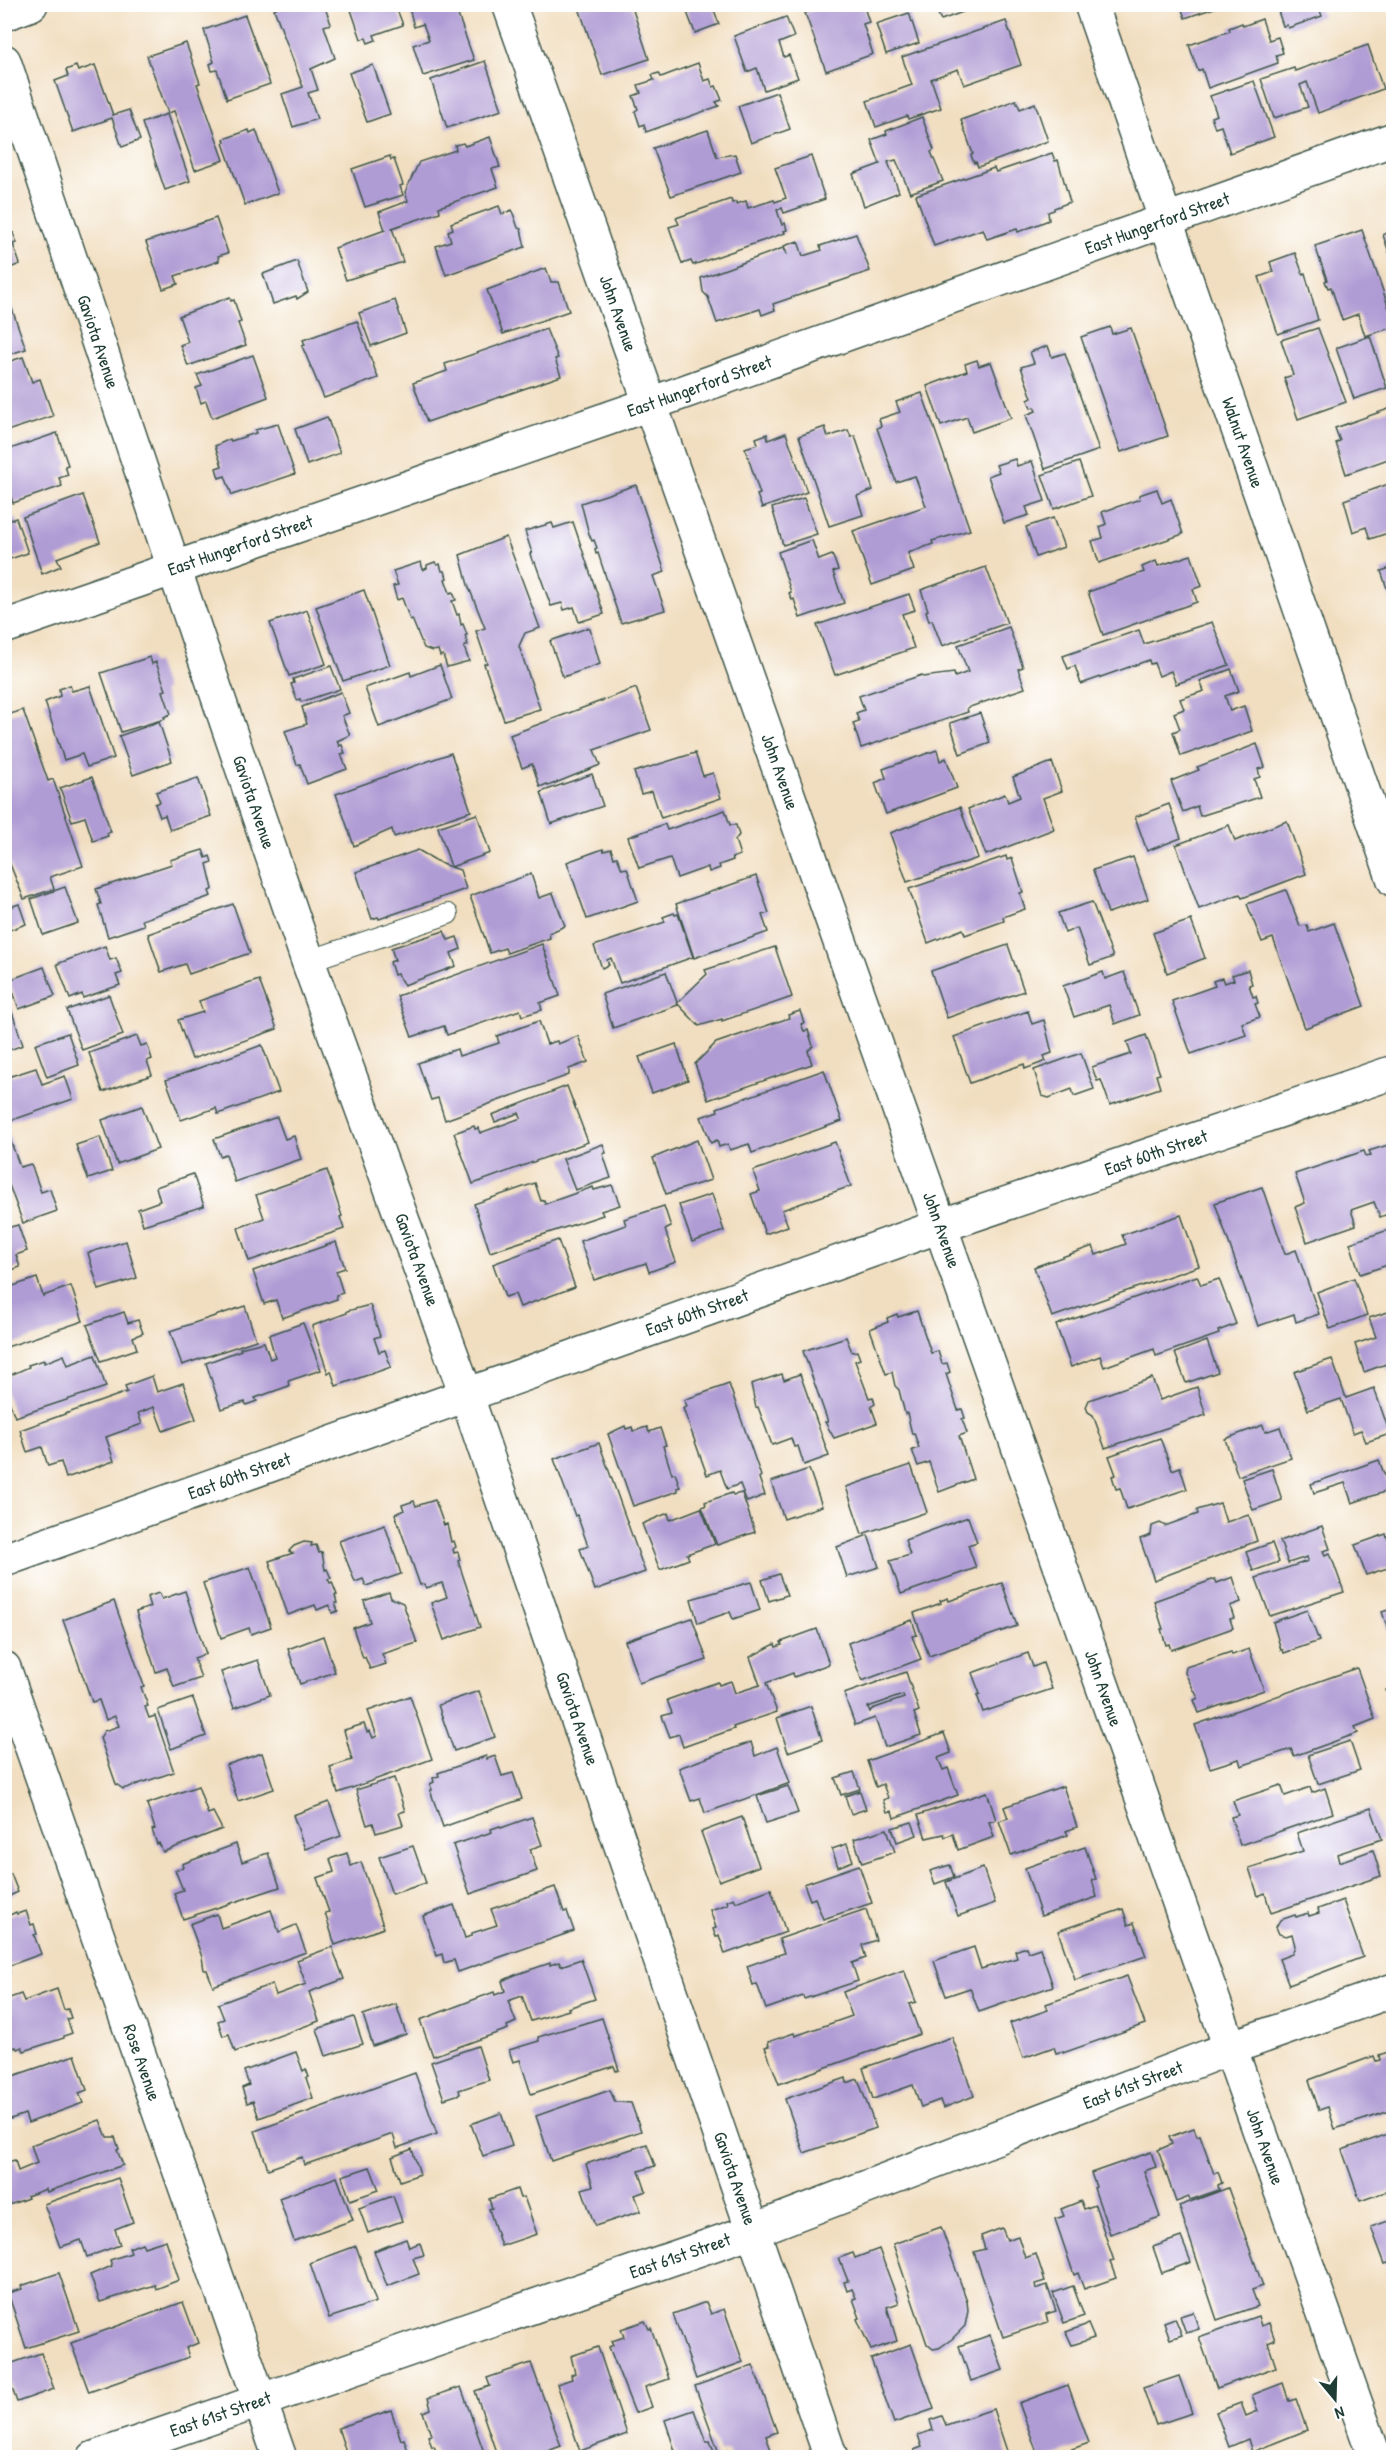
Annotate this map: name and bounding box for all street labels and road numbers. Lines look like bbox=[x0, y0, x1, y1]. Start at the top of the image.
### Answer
street label: East Hungerford Street bbox=[1081, 185, 1234, 260]
street label: John Avenue bbox=[594, 272, 644, 355]
street label: Gaviota Avenue bbox=[71, 291, 126, 392]
street label: East Hungerford Street bbox=[624, 348, 776, 423]
street label: Walnut Avenue bbox=[1216, 394, 1270, 491]
street label: East Hungerford Street bbox=[164, 508, 317, 582]
street label: John Avenue bbox=[755, 730, 805, 813]
street label: Gaviota Avenue bbox=[227, 752, 282, 852]
street label: East 60th Street bbox=[1101, 1123, 1212, 1181]
street label: John Avenue bbox=[917, 1188, 967, 1271]
street label: Gaviota Avenue bbox=[389, 1210, 446, 1310]
street label: East 60th Street bbox=[642, 1282, 753, 1342]
street label: East 60th Street bbox=[184, 1445, 295, 1505]
street label: John Avenue bbox=[1079, 1646, 1129, 1730]
street label: Gaviota Avenue bbox=[550, 1668, 605, 1768]
street label: Rose Avenue bbox=[117, 2021, 167, 2104]
street label: East 61st Street bbox=[1079, 2054, 1187, 2115]
street label: John Avenue bbox=[1241, 2105, 1291, 2188]
street label: Gaviota Avenue bbox=[708, 2128, 763, 2228]
street label: East 61st Street bbox=[626, 2226, 735, 2284]
street label: East 61st Street bbox=[167, 2385, 275, 2443]

